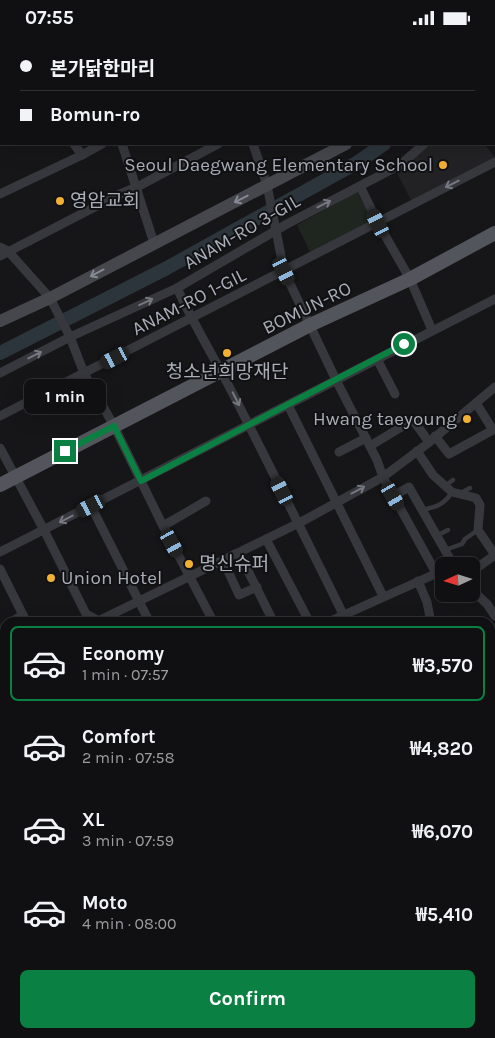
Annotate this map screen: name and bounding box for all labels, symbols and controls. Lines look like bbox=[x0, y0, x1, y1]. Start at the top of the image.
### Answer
text: 07:55 bbox=[25, 7, 74, 29]
text: 본가닭한마리 bbox=[50, 58, 155, 80]
text: Bomun-ro bbox=[50, 104, 140, 126]
place label: Seoul Daegwang Elementary School bbox=[124, 154, 433, 176]
marker: Seoul Daegwang Elementary School bbox=[437, 159, 449, 171]
one-way arrow bbox=[444, 179, 459, 189]
place label: 영암교회 bbox=[70, 190, 140, 212]
street label: ANAM-RO 3-GIL bbox=[180, 190, 304, 274]
marker: 영암교회 bbox=[54, 195, 66, 207]
one-way arrow bbox=[234, 195, 249, 204]
one-way arrow bbox=[316, 199, 331, 208]
car bbox=[364, 206, 391, 240]
car bbox=[270, 254, 297, 288]
street label: ANAM-RO 1-GIL bbox=[128, 264, 250, 340]
one-way arrow bbox=[89, 268, 104, 278]
street label: BOMUN-RO bbox=[259, 277, 355, 339]
one-way arrow bbox=[138, 297, 153, 306]
route start bbox=[393, 333, 415, 355]
car bbox=[98, 345, 131, 371]
marker: 청소년희망재단 bbox=[221, 347, 233, 359]
one-way arrow bbox=[27, 350, 42, 359]
place label: 청소년희망재단 bbox=[166, 361, 289, 383]
callout: 1 min bbox=[24, 379, 106, 413]
text: 1 min bbox=[45, 387, 85, 406]
one-way arrow bbox=[231, 391, 241, 406]
place label: Hwang taeyoung bbox=[313, 408, 457, 430]
marker: Hwang taeyoung bbox=[461, 413, 473, 425]
route end bbox=[54, 440, 76, 462]
car bbox=[268, 474, 295, 508]
car bbox=[379, 479, 406, 513]
one-way arrow bbox=[350, 485, 365, 494]
car bbox=[74, 493, 107, 519]
one-way arrow bbox=[59, 515, 74, 524]
car bbox=[158, 526, 185, 560]
place label: 명신슈퍼 bbox=[199, 553, 269, 575]
north arrow bbox=[435, 557, 480, 603]
map controls bbox=[435, 557, 480, 602]
marker: 명신슈퍼 bbox=[183, 558, 195, 570]
place label: Union Hotel bbox=[61, 567, 162, 589]
marker: Union Hotel bbox=[45, 572, 57, 584]
icon: car bbox=[22, 641, 67, 686]
text: Economy bbox=[82, 643, 164, 665]
text: ₩3,570 bbox=[413, 655, 473, 677]
text: 1 min · 07:57 bbox=[82, 665, 168, 684]
icon: car bbox=[22, 724, 67, 769]
text: Comfort bbox=[82, 726, 156, 748]
text: ₩4,820 bbox=[410, 738, 473, 760]
text: 2 min · 07:58 bbox=[82, 748, 174, 767]
icon: car bbox=[22, 807, 67, 852]
text: XL bbox=[82, 809, 104, 831]
text: ₩6,070 bbox=[412, 821, 473, 843]
text: 3 min · 07:59 bbox=[82, 831, 174, 850]
icon: car bbox=[22, 890, 67, 935]
text: Moto bbox=[82, 892, 128, 914]
text: ₩5,410 bbox=[416, 904, 473, 926]
text: 4 min · 08:00 bbox=[82, 914, 177, 933]
button: Confirm bbox=[20, 970, 475, 1028]

